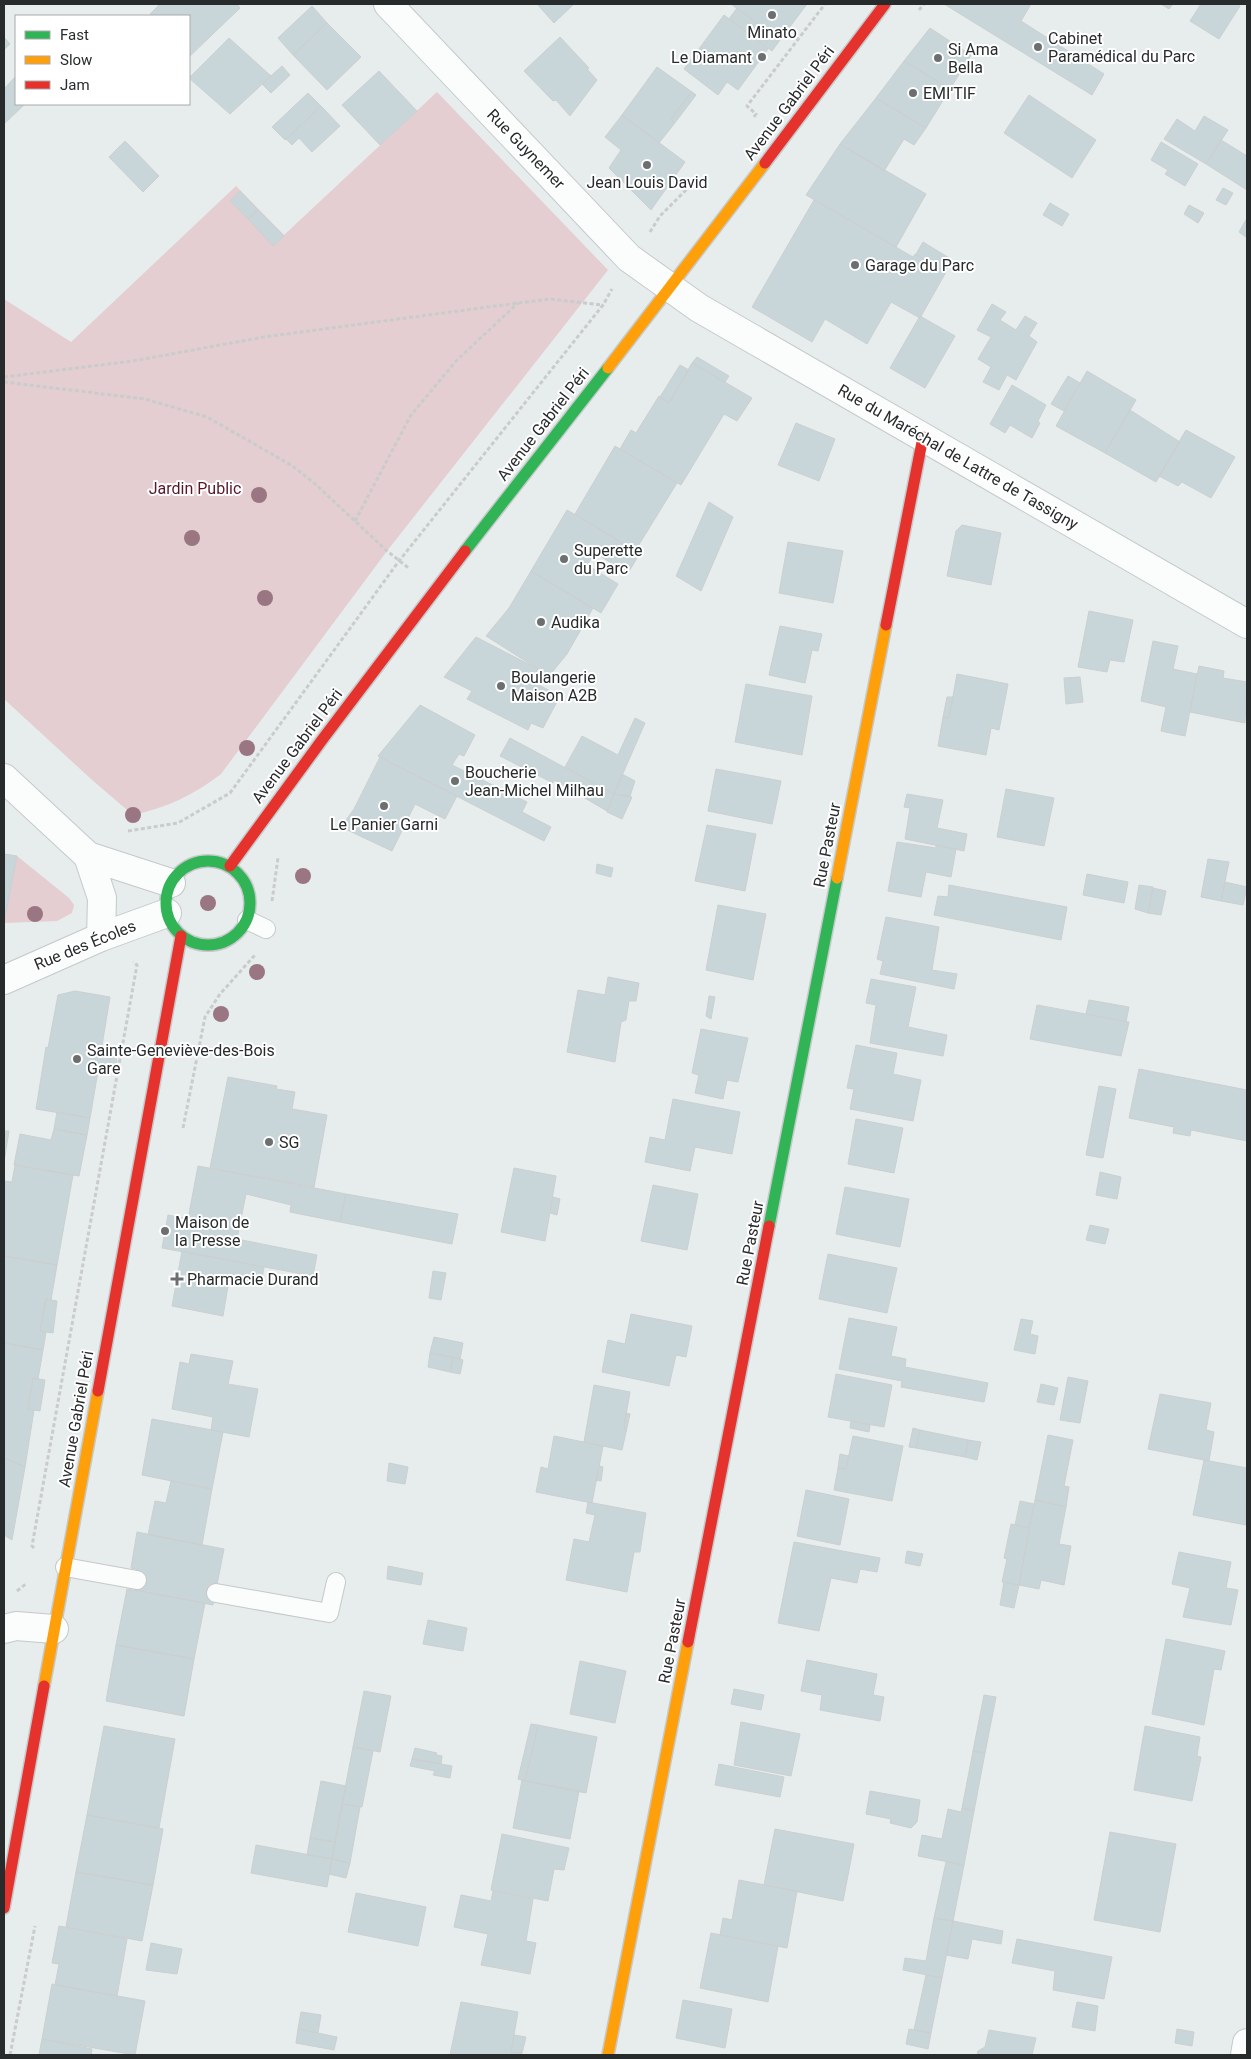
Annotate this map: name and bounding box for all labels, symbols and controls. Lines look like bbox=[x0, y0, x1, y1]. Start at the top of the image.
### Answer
marker: Minato bbox=[766, 9, 778, 21]
legend bbox=[15, 15, 190, 105]
place label: Minato bbox=[747, 23, 797, 42]
text: Fast bbox=[60, 26, 89, 44]
place label: Cabinet Paramédical du Parc bbox=[1048, 29, 1195, 66]
place label: Si Ama Bella bbox=[948, 40, 999, 77]
marker: Cabinet Paramédical du Parc bbox=[1032, 41, 1044, 53]
street label: Avenue Gabriel Péri bbox=[740, 42, 838, 164]
place label: Le Diamant bbox=[671, 48, 752, 67]
text: Slow bbox=[60, 51, 92, 69]
marker: Le Diamant bbox=[756, 51, 768, 63]
marker: Si Ama Bella bbox=[932, 52, 944, 64]
text: Jam bbox=[60, 76, 90, 94]
place label: EMI'TIF bbox=[923, 84, 976, 103]
marker: EMI'TIF bbox=[907, 87, 919, 99]
street label: Rue Guynemer bbox=[483, 105, 569, 193]
marker: Jean Louis David bbox=[641, 159, 653, 171]
place label: Jean Louis David bbox=[586, 173, 708, 192]
place label: Garage du Parc bbox=[865, 256, 974, 275]
marker: Garage du Parc bbox=[849, 259, 861, 271]
street label: Avenue Gabriel Péri bbox=[493, 364, 593, 484]
street label: Rue du Maréchal de Lattre de Tassigny bbox=[834, 380, 1082, 534]
park label: Jardin Public bbox=[149, 479, 241, 498]
place label: Superette du Parc bbox=[574, 541, 643, 578]
marker: Superette du Parc bbox=[558, 553, 570, 565]
place label: Audika bbox=[551, 613, 600, 632]
marker: Audika bbox=[535, 616, 547, 628]
place label: Boulangerie Maison A2B bbox=[511, 668, 597, 705]
marker: Boulangerie Maison A2B bbox=[495, 680, 507, 692]
street label: Avenue Gabriel Péri bbox=[248, 685, 346, 807]
place label: Boucherie Jean-Michel Milhau bbox=[465, 763, 604, 800]
marker: Boucherie Jean-Michel Milhau bbox=[449, 775, 461, 787]
marker: Le Panier Garni bbox=[378, 800, 390, 812]
street label: Rue Pasteur bbox=[809, 800, 845, 889]
place label: Le Panier Garni bbox=[330, 815, 438, 834]
street label: Rue des Écoles bbox=[31, 916, 139, 974]
place label: Sainte-Geneviève-des-Bois Gare bbox=[87, 1041, 275, 1078]
marker: Sainte-Geneviève-des-Bois Gare bbox=[71, 1053, 83, 1065]
place label: SG bbox=[279, 1133, 299, 1152]
marker: SG bbox=[263, 1136, 275, 1148]
street label: Rue Pasteur bbox=[732, 1198, 768, 1287]
place label: Maison de la Presse bbox=[175, 1213, 249, 1250]
marker: Maison de la Presse bbox=[159, 1225, 171, 1237]
place label: Pharmacie Durand bbox=[187, 1270, 318, 1289]
marker: Pharmacie Durand bbox=[171, 1273, 183, 1285]
street label: Avenue Gabriel Péri bbox=[55, 1349, 97, 1489]
street label: Rue Pasteur bbox=[654, 1596, 690, 1685]

